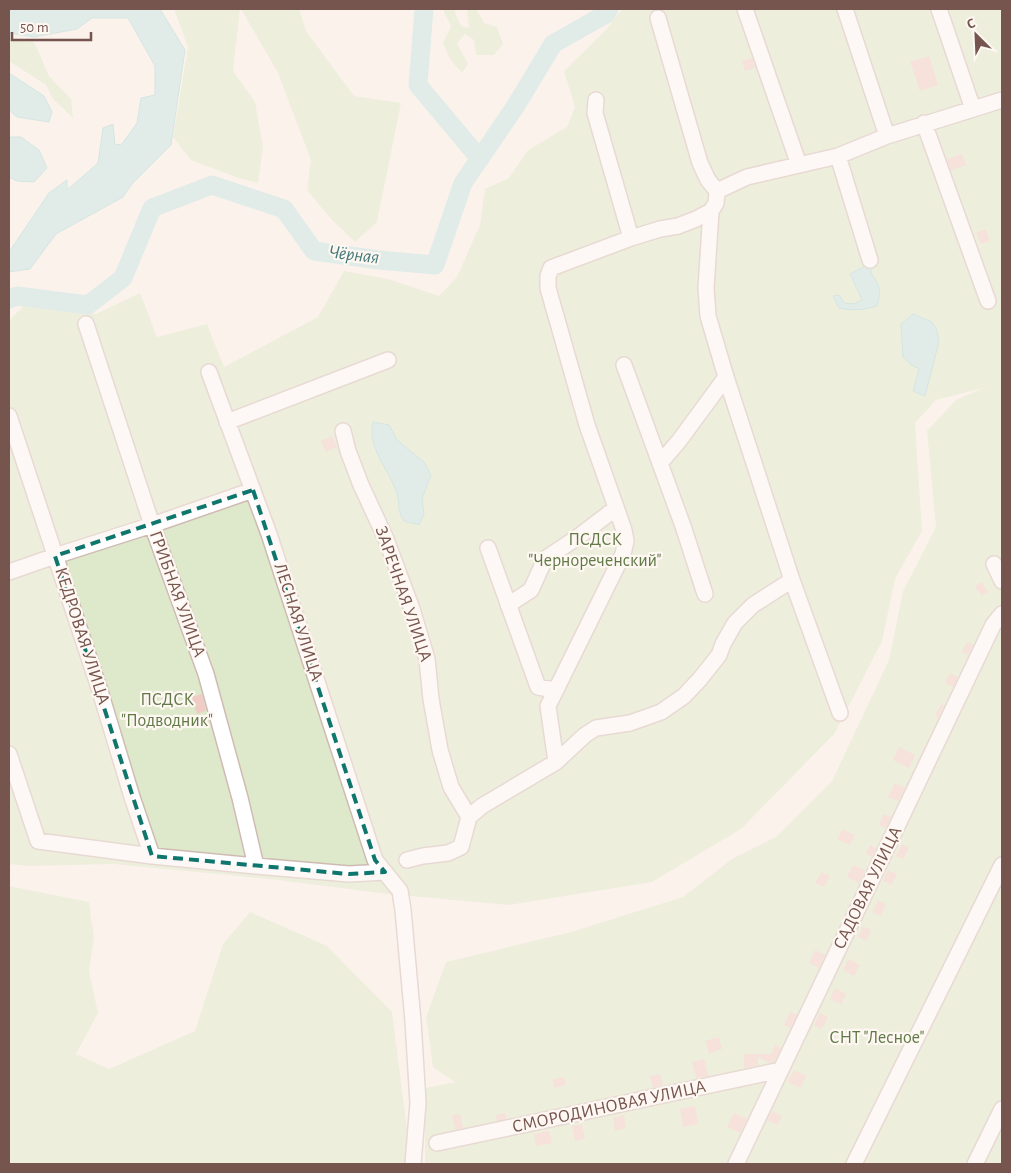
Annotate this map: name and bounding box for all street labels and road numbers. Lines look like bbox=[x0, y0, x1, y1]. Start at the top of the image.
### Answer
street label: ЗАРЕЧНАЯ УЛИЦА bbox=[371, 524, 435, 664]
street label: ГРИБНАЯ УЛИЦА bbox=[146, 528, 208, 660]
street label: ЛЕСНАЯ УЛИЦА bbox=[271, 561, 326, 683]
street label: КЕДРОВАЯ УЛИЦА bbox=[51, 565, 113, 707]
street label: САДОВАЯ УЛИЦА bbox=[831, 823, 906, 952]
street label: СМОРОДИНОВАЯ УЛИЦА bbox=[511, 1078, 708, 1136]

